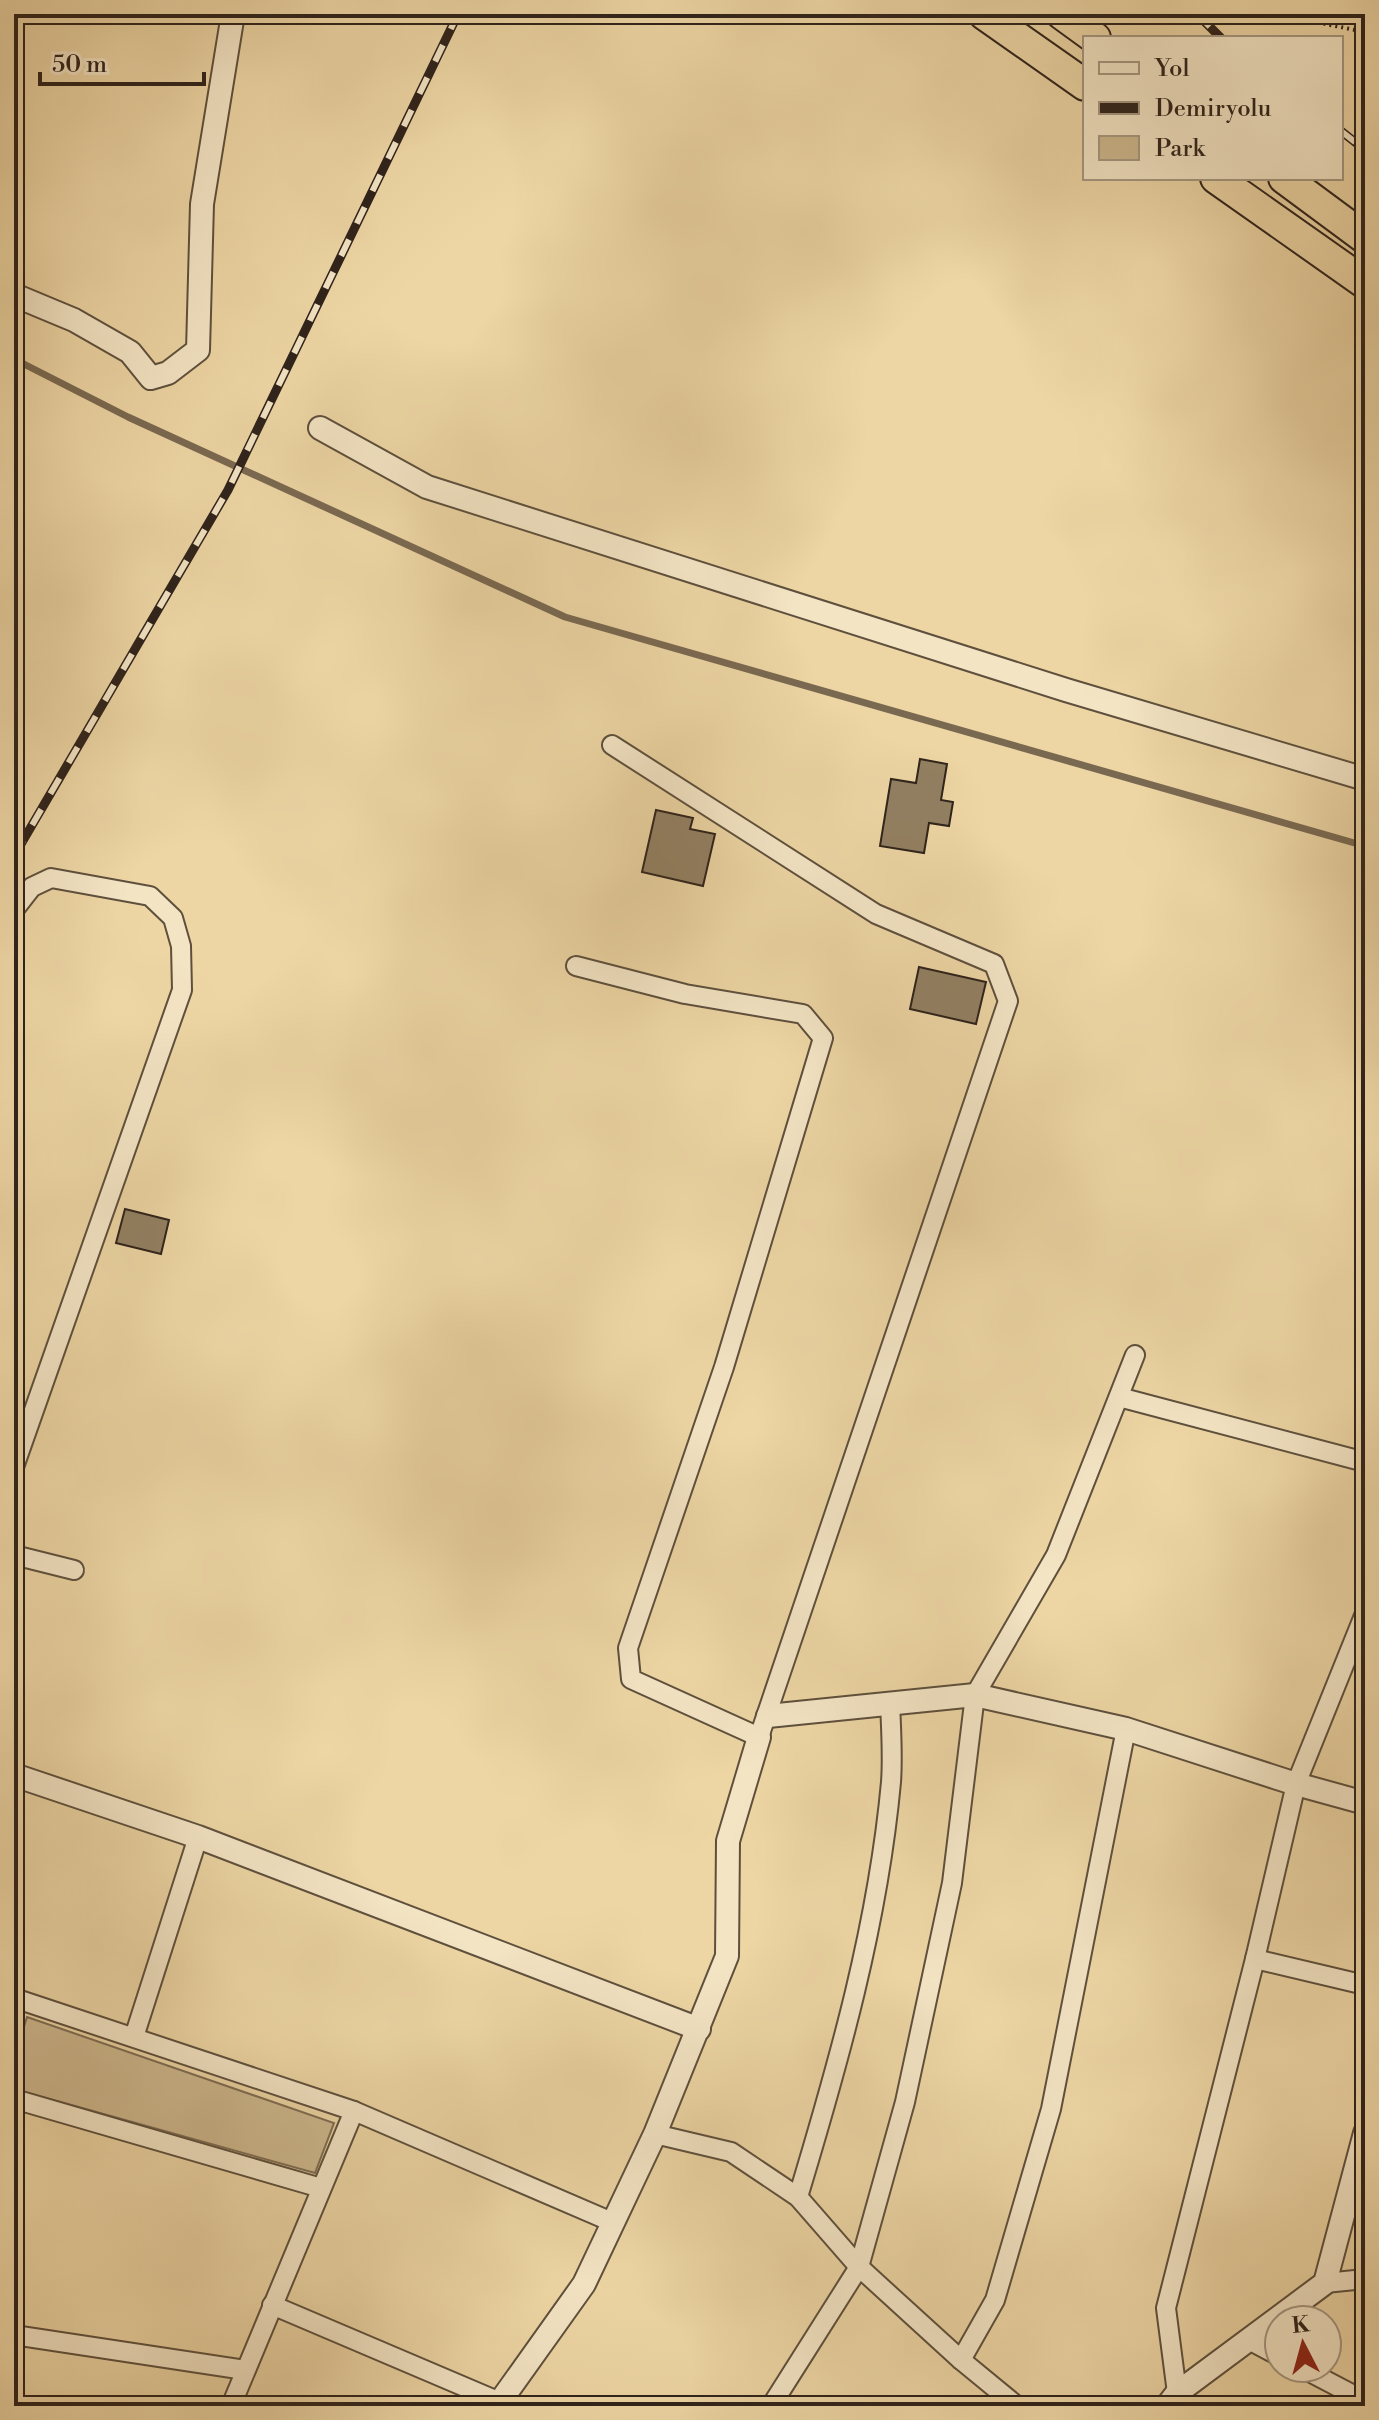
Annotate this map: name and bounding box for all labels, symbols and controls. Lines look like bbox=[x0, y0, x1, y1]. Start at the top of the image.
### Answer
scale bar bbox=[40, 36, 204, 86]
legend bbox=[1083, 36, 1343, 180]
text: 50 m bbox=[52, 50, 107, 80]
text: Yol bbox=[1153, 54, 1190, 84]
text: Demiryolu bbox=[1155, 94, 1272, 124]
text: Park bbox=[1155, 134, 1206, 164]
north arrow bbox=[1263, 2304, 1343, 2384]
text: K bbox=[1291, 2311, 1313, 2340]

